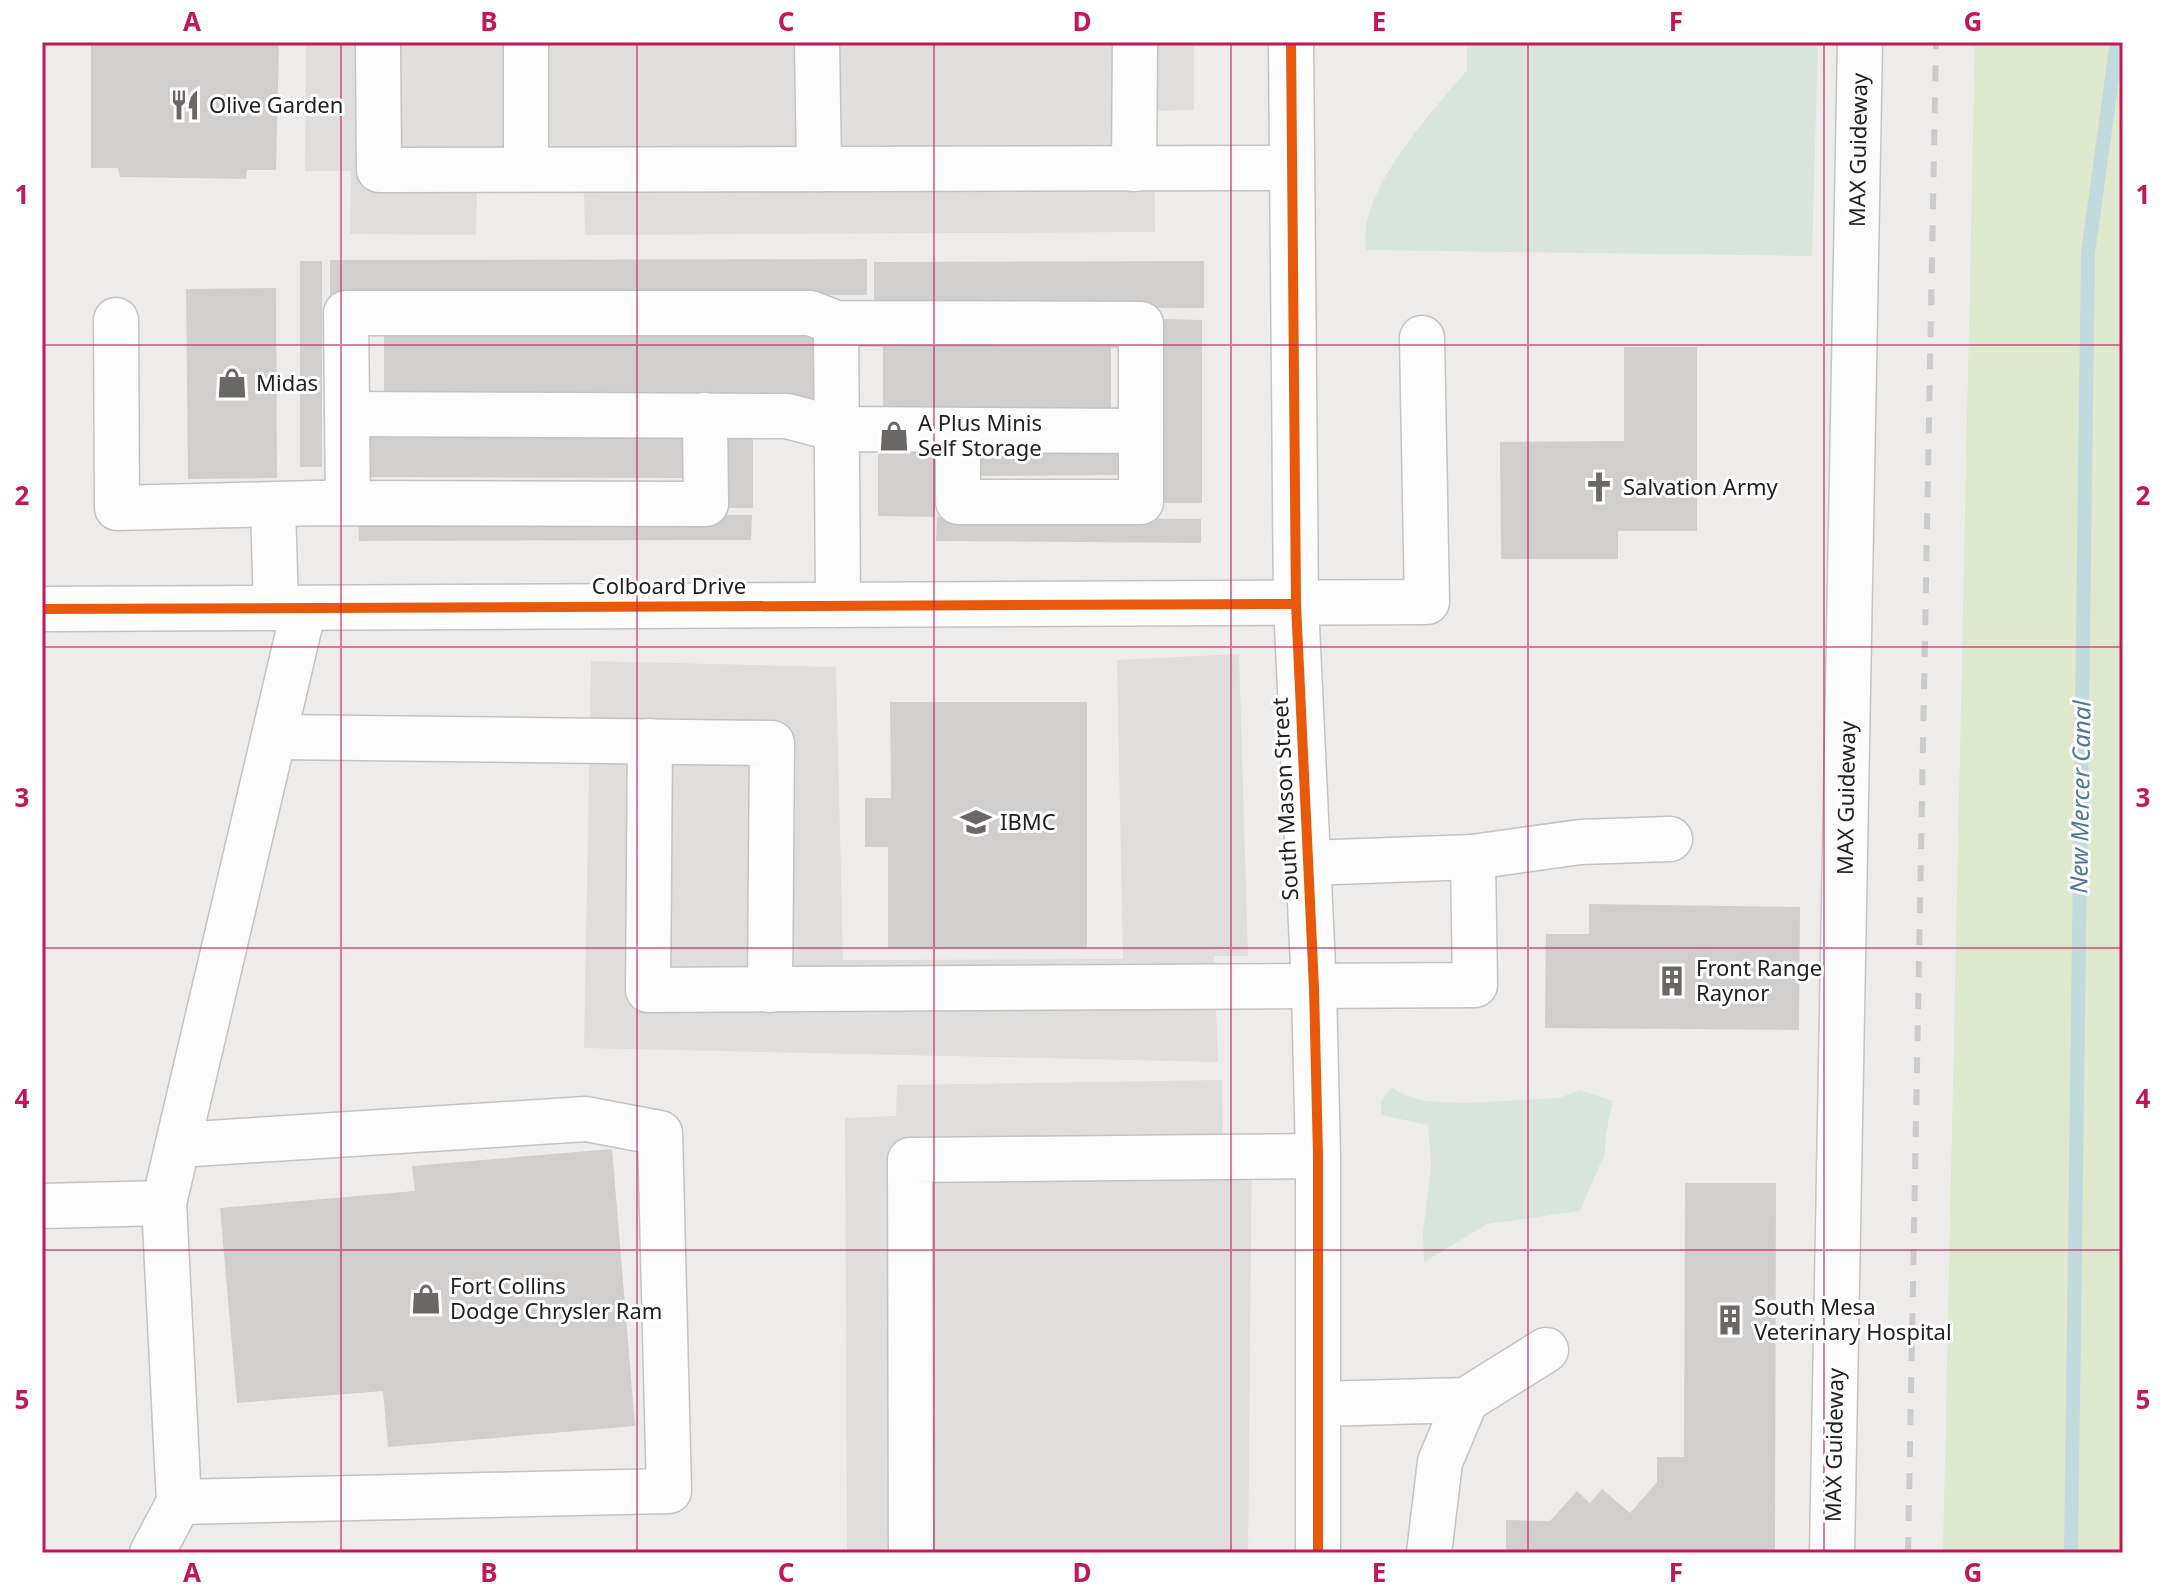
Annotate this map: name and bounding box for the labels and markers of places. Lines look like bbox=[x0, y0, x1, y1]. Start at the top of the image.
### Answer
restaurant icon: Olive Garden bbox=[168, 88, 202, 122]
place label: Olive Garden bbox=[209, 89, 343, 119]
shop icon: Midas bbox=[215, 366, 249, 400]
place label: Midas bbox=[256, 367, 318, 397]
place label: A Plus Minis Self Storage bbox=[918, 407, 1042, 462]
shop icon: A Plus Minis Self Storage bbox=[877, 419, 911, 453]
church icon: Salvation Army bbox=[1582, 470, 1616, 504]
place label: Salvation Army bbox=[1623, 471, 1779, 501]
school or university icon: IBMC bbox=[959, 805, 993, 839]
place label: IBMC bbox=[1000, 806, 1056, 836]
place label: Front Range Raynor bbox=[1696, 952, 1822, 1007]
building icon: Front Range Raynor bbox=[1655, 964, 1689, 998]
place label: Fort Collins Dodge Chrysler Ram bbox=[450, 1270, 662, 1325]
shop icon: Fort Collins Dodge Chrysler Ram bbox=[409, 1282, 443, 1316]
place label: South Mesa Veterinary Hospital bbox=[1754, 1291, 1952, 1346]
building icon: South Mesa Veterinary Hospital bbox=[1713, 1303, 1747, 1337]

